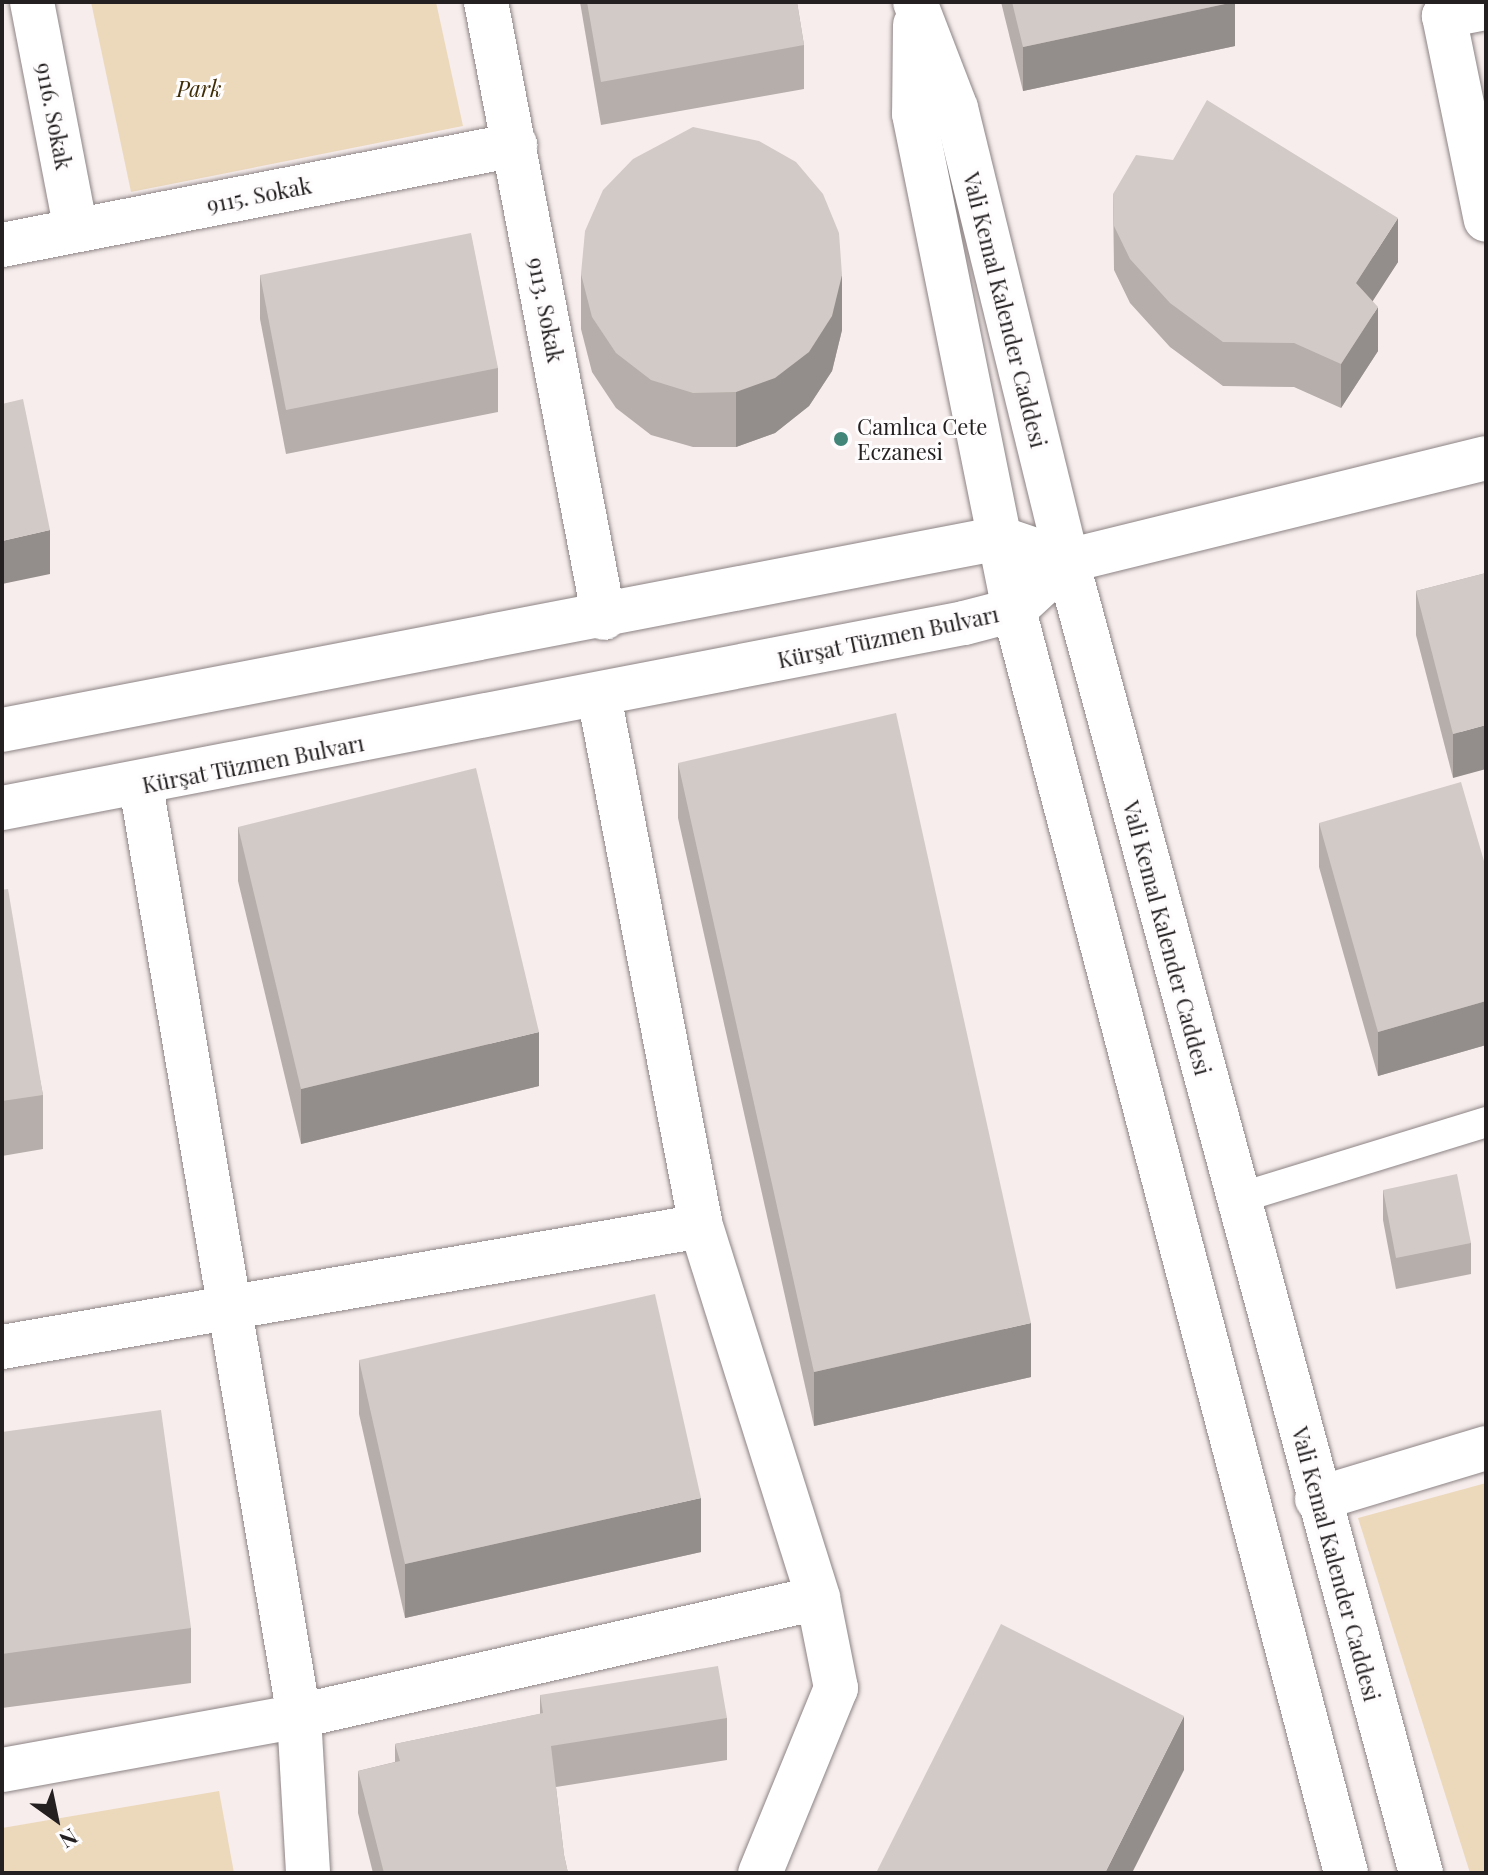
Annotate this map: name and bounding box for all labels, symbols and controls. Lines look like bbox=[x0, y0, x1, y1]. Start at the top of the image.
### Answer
street label: 9116. Sokak bbox=[31, 60, 77, 172]
park label: Park bbox=[177, 76, 221, 102]
street label: Vali Kemal Kalender Caddesi bbox=[958, 169, 1052, 451]
street label: 9115. Sokak bbox=[204, 172, 314, 218]
street label: 9113. Sokak bbox=[523, 255, 569, 365]
place label: Camlıca Cete Eczanesi bbox=[857, 413, 988, 464]
marker: Camlıca Cete Eczanesi bbox=[832, 430, 850, 448]
street label: Kürşat Tüzmen Bulvarı bbox=[775, 601, 1001, 673]
street label: Kürşat Tüzmen Bulvarı bbox=[139, 729, 367, 799]
street label: Vali Kemal Kalender Caddesi bbox=[1118, 798, 1216, 1078]
street label: Vali Kemal Kalender Caddesi bbox=[1287, 1424, 1385, 1704]
north arrow bbox=[16, 1779, 96, 1859]
text: N bbox=[54, 1822, 84, 1856]

